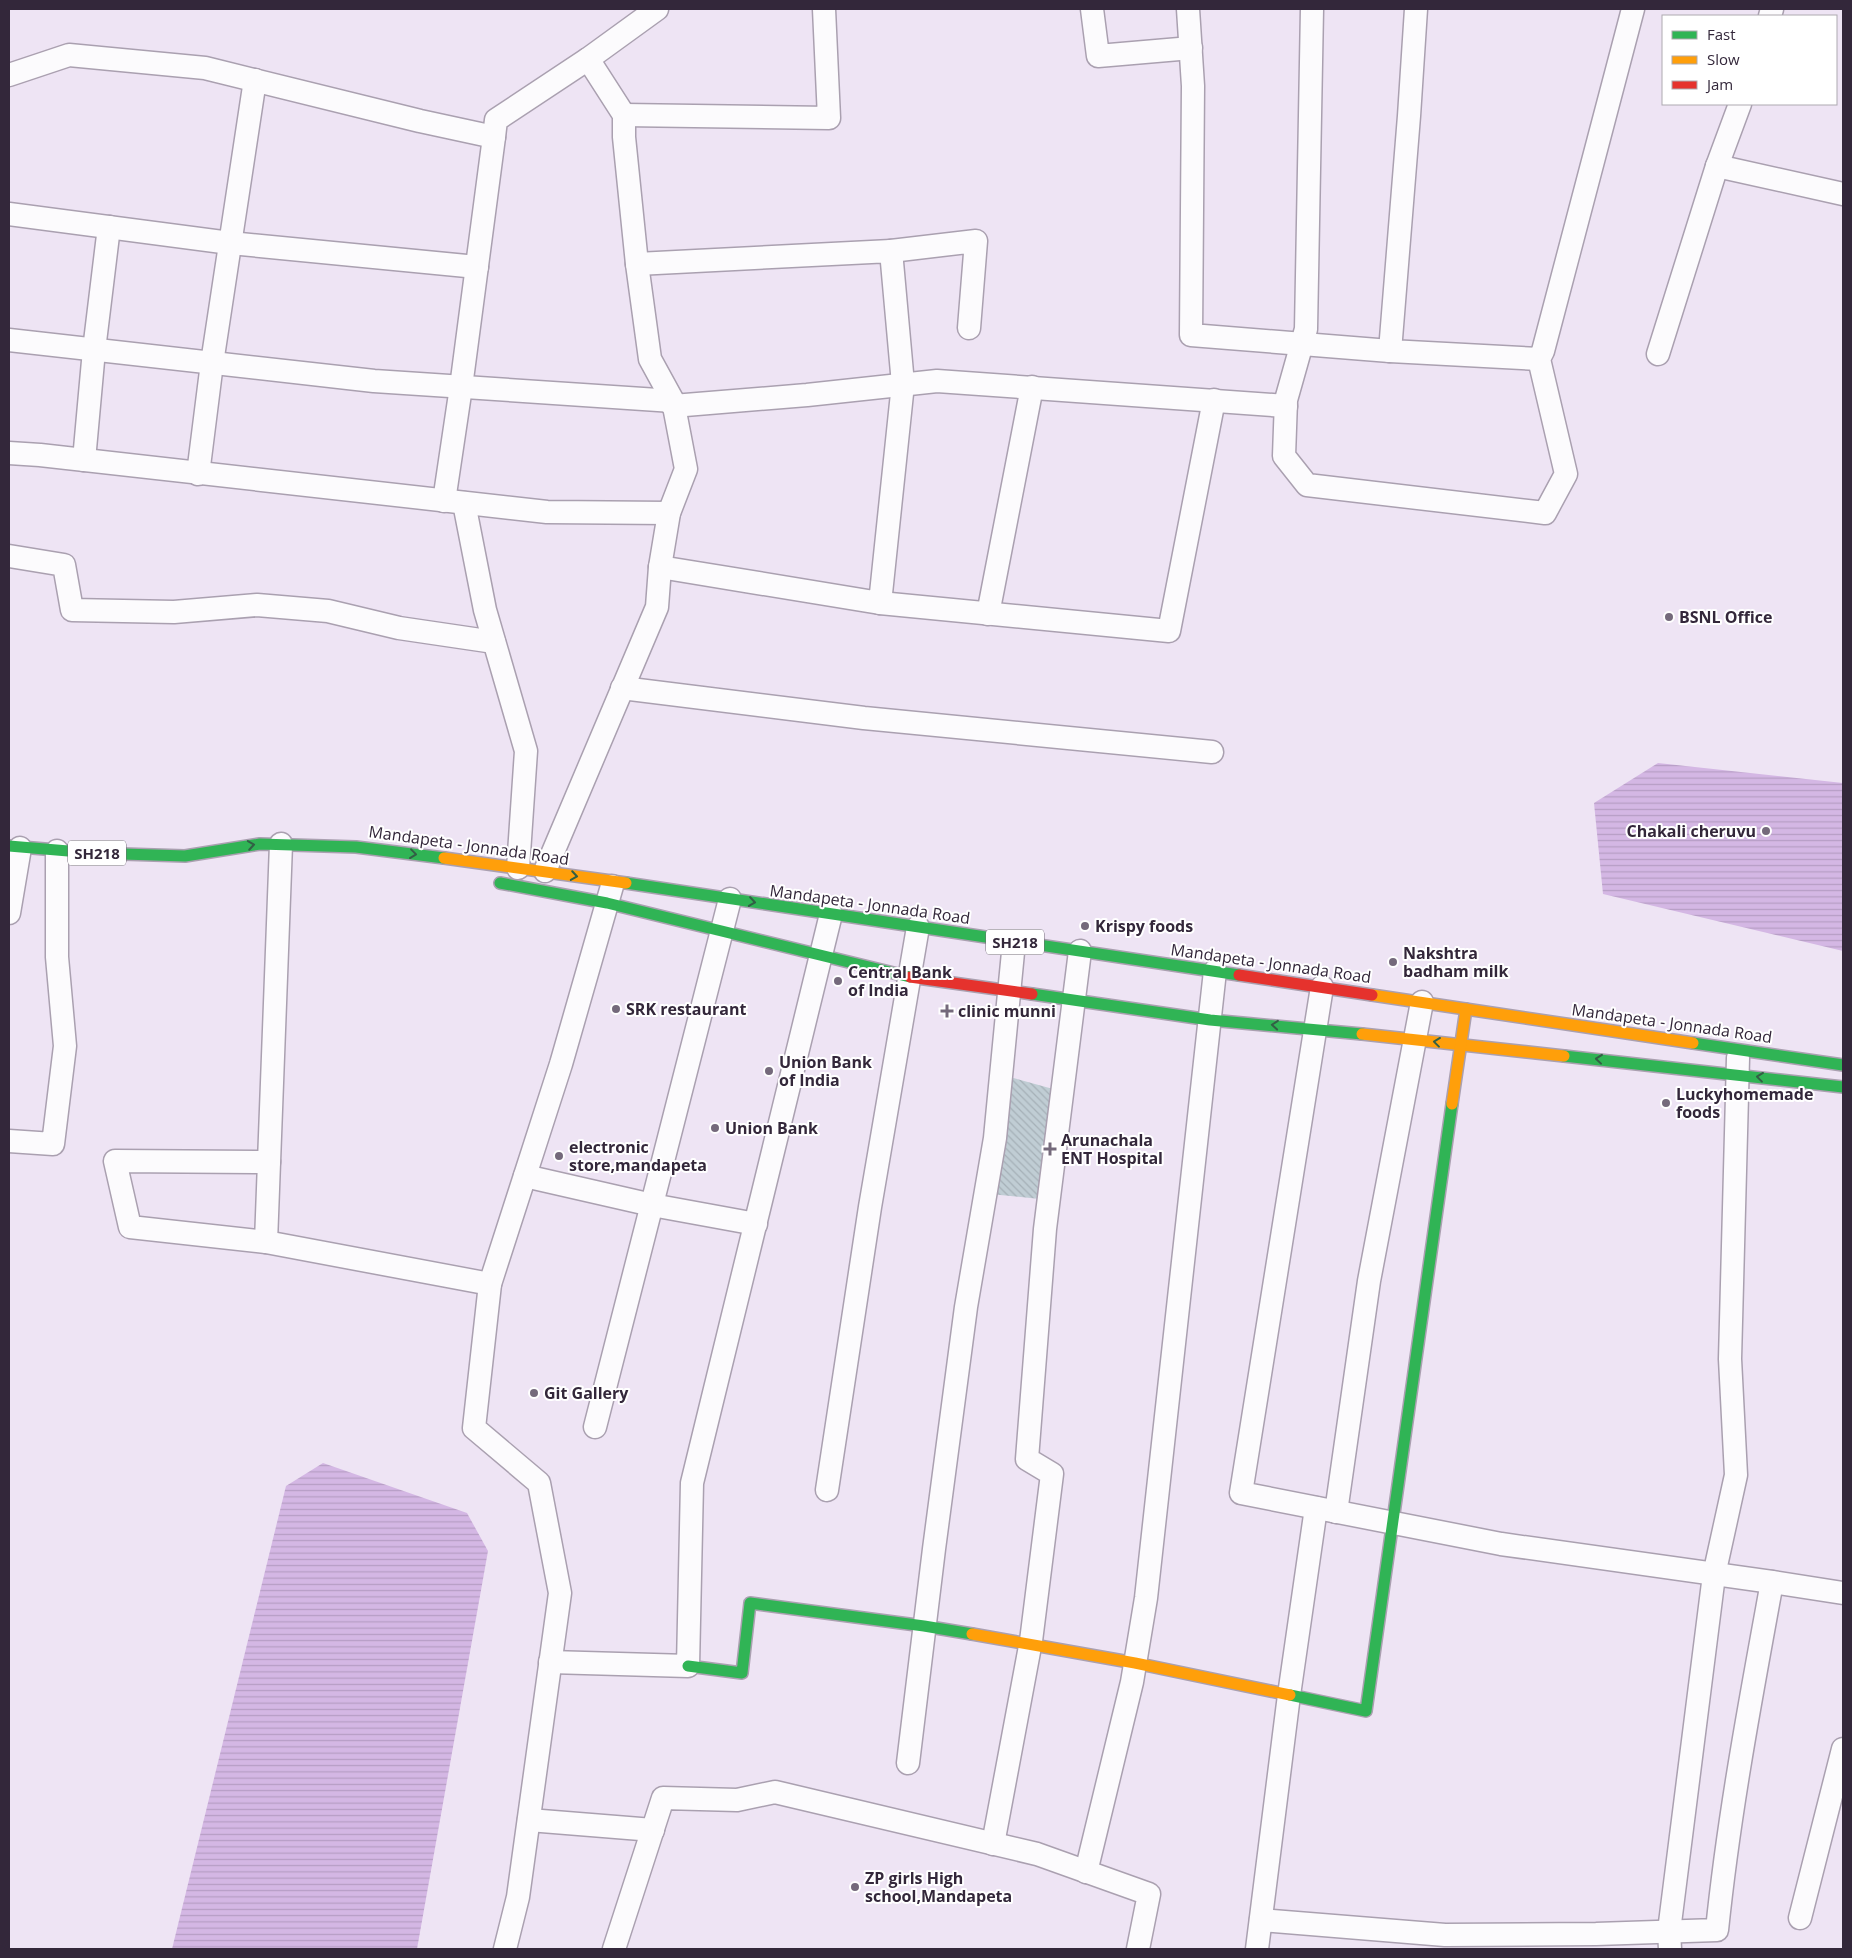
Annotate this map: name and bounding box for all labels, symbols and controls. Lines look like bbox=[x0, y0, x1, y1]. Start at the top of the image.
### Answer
legend bbox=[1662, 15, 1837, 105]
text: Fast bbox=[1707, 24, 1736, 44]
text: Slow bbox=[1707, 49, 1740, 69]
text: Jam bbox=[1705, 74, 1733, 94]
place label: BSNL Office bbox=[1679, 606, 1772, 628]
marker: BSNL Office bbox=[1663, 611, 1675, 623]
street label: Mandapeta - Jonnada Road bbox=[367, 820, 571, 870]
place label: Chakali cheruvu bbox=[1627, 820, 1756, 842]
marker: Chakali cheruvu bbox=[1760, 825, 1772, 837]
road number: SH218 bbox=[68, 840, 126, 866]
one-way arrow bbox=[246, 841, 255, 851]
one-way arrow bbox=[409, 848, 417, 859]
one-way arrow bbox=[569, 870, 578, 880]
street label: Mandapeta - Jonnada Road bbox=[768, 879, 972, 929]
one-way arrow bbox=[747, 897, 756, 907]
place label: Krispy foods bbox=[1095, 915, 1193, 937]
marker: Krispy foods bbox=[1079, 920, 1091, 932]
road number: SH218 bbox=[986, 930, 1044, 954]
street label: Mandapeta - Jonnada Road bbox=[1169, 938, 1373, 988]
place label: Nakshtra badham milk bbox=[1403, 942, 1508, 982]
marker: Nakshtra badham milk bbox=[1387, 956, 1399, 968]
place label: Central Bank of India bbox=[848, 961, 952, 1001]
marker: Central Bank of India bbox=[832, 975, 844, 987]
place label: SRK restaurant bbox=[626, 998, 746, 1020]
street label: Mandapeta - Jonnada Road bbox=[1570, 998, 1774, 1048]
place label: clinic munni bbox=[958, 1000, 1056, 1022]
marker: SRK restaurant bbox=[610, 1003, 622, 1015]
marker: clinic munni bbox=[940, 1004, 954, 1018]
one-way arrow bbox=[1271, 1020, 1279, 1031]
one-way arrow bbox=[1433, 1037, 1441, 1047]
place label: Union Bank of India bbox=[779, 1051, 872, 1091]
one-way arrow bbox=[1594, 1054, 1602, 1065]
marker: Union Bank of India bbox=[763, 1065, 775, 1077]
one-way arrow bbox=[1756, 1072, 1764, 1083]
place label: Luckyhomemade foods bbox=[1676, 1083, 1813, 1123]
marker: Luckyhomemade foods bbox=[1660, 1097, 1672, 1109]
place label: Union Bank bbox=[725, 1117, 818, 1139]
marker: Union Bank bbox=[709, 1122, 721, 1134]
place label: Arunachala ENT Hospital bbox=[1061, 1129, 1163, 1169]
place label: electronic store,mandapeta bbox=[569, 1136, 707, 1176]
marker: Arunachala ENT Hospital bbox=[1043, 1142, 1057, 1156]
marker: electronic store,mandapeta bbox=[553, 1150, 565, 1162]
place label: Git Gallery bbox=[544, 1382, 629, 1404]
marker: Git Gallery bbox=[528, 1387, 540, 1399]
place label: ZP girls High school,Mandapeta bbox=[865, 1867, 1012, 1907]
marker: ZP girls High school,Mandapeta bbox=[849, 1881, 861, 1893]

